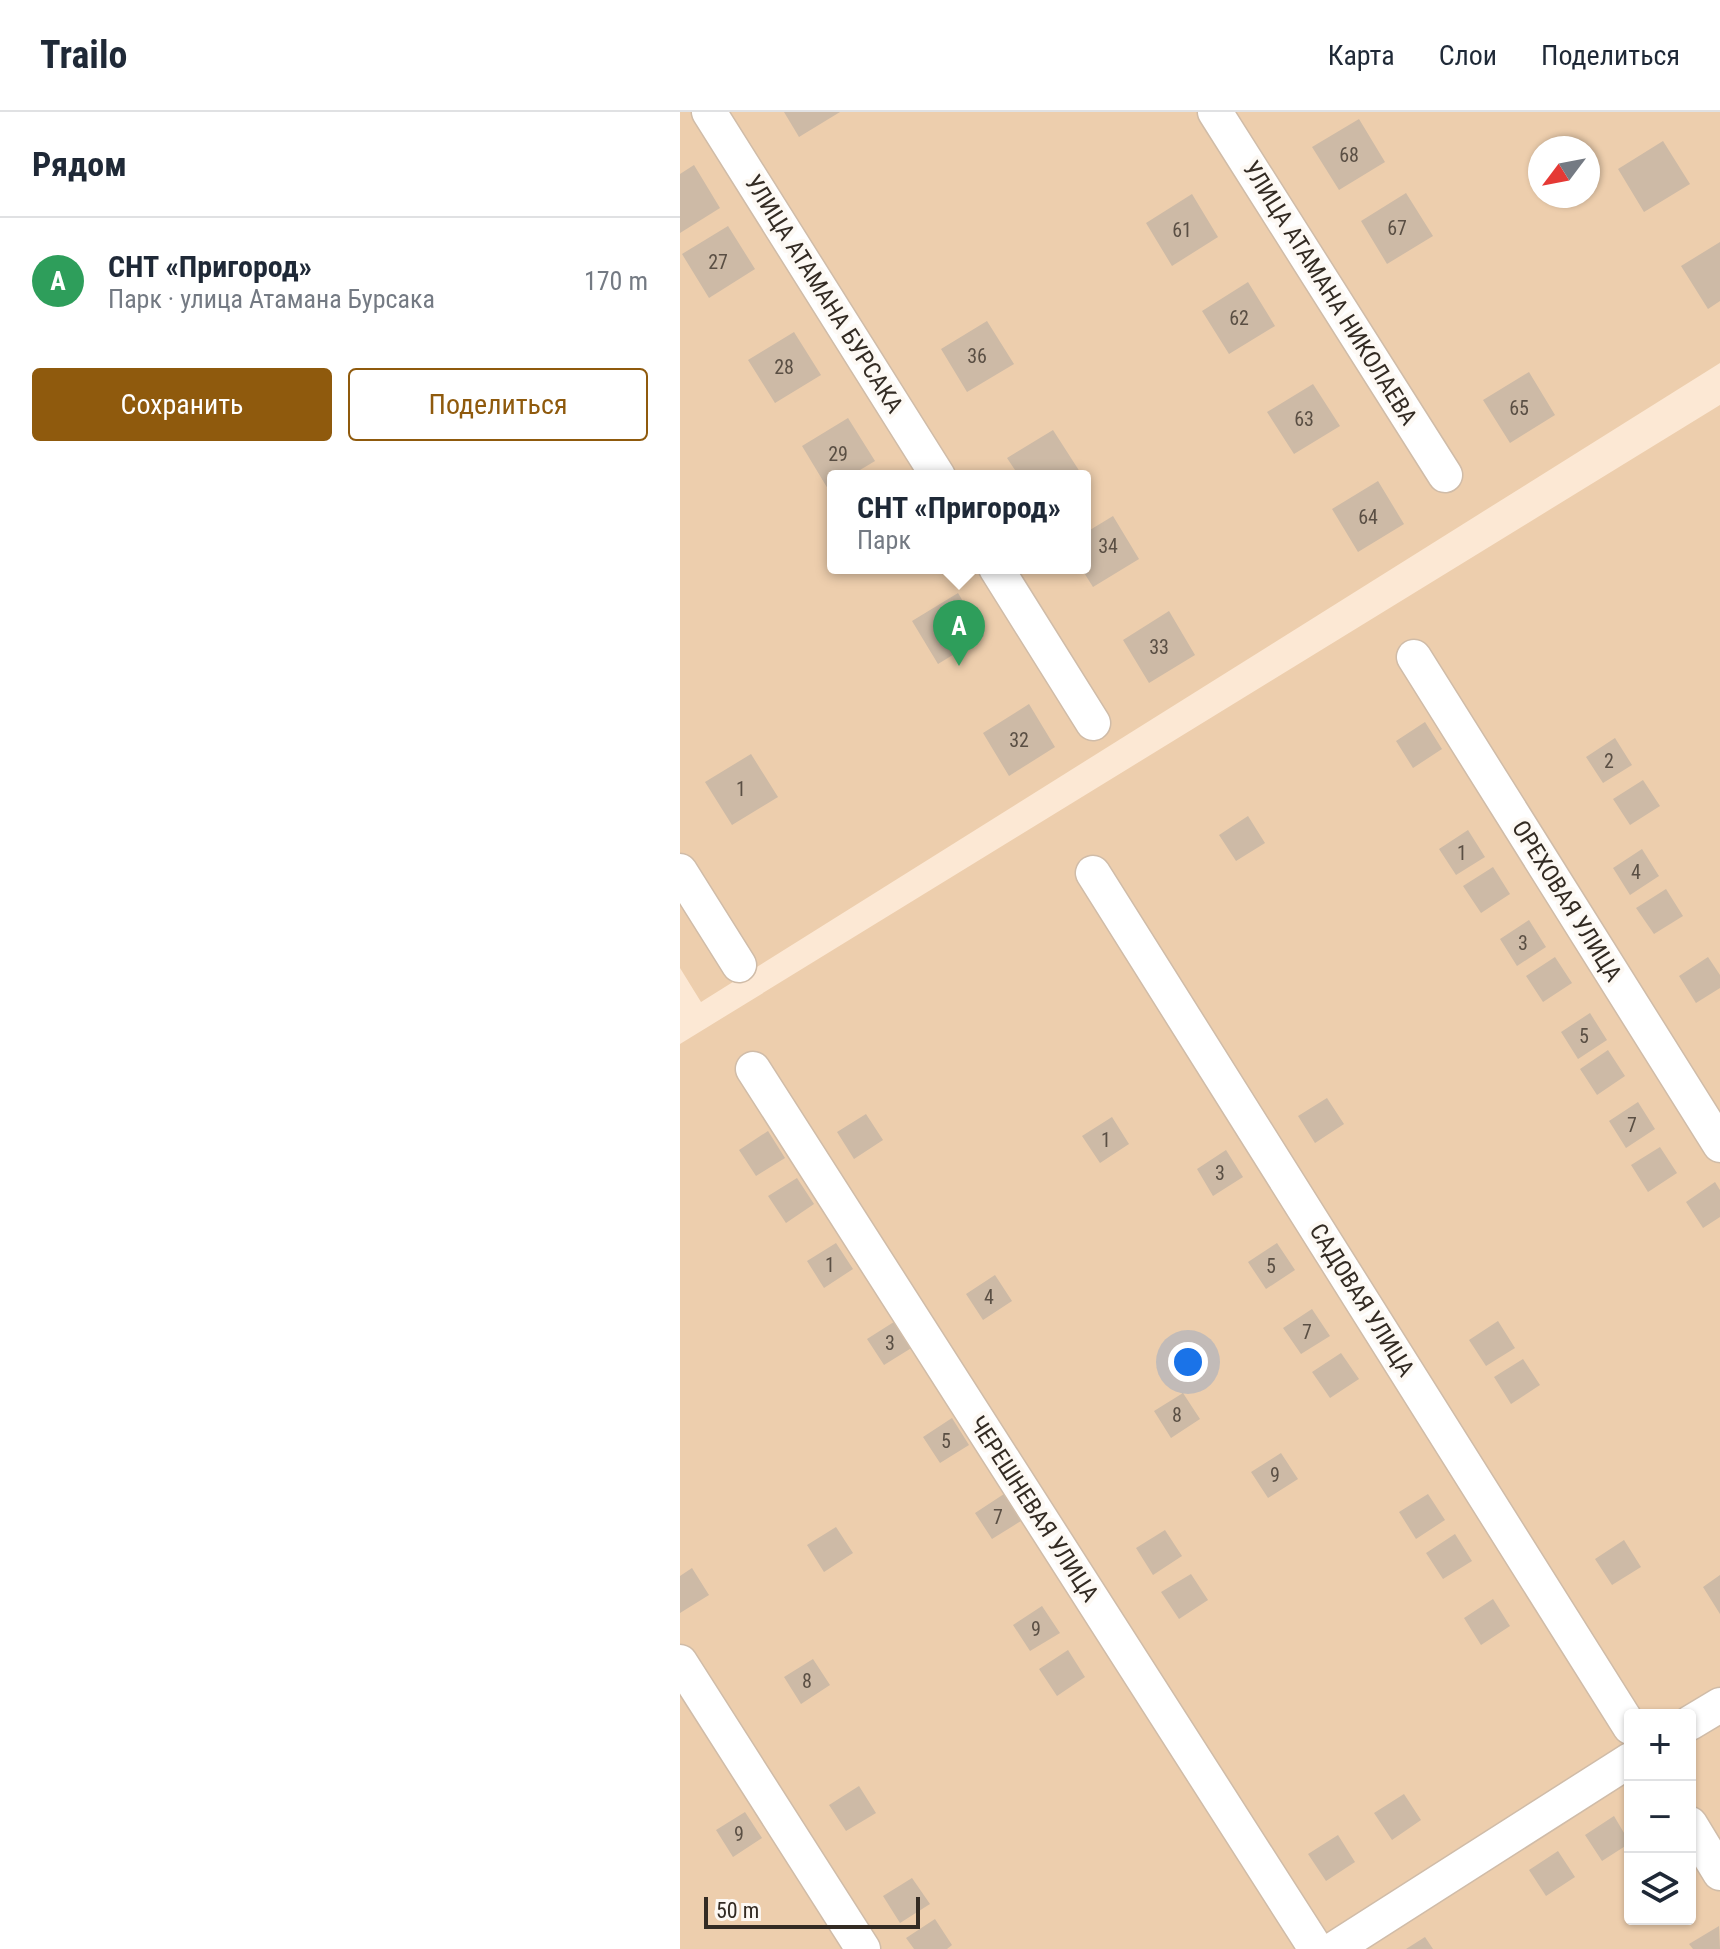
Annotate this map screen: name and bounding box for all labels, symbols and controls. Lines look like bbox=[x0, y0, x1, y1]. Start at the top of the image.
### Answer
text: Trailo bbox=[40, 33, 127, 77]
text: Карта bbox=[1328, 39, 1395, 72]
text: Слои bbox=[1439, 39, 1497, 72]
text: Поделиться bbox=[1541, 39, 1680, 72]
north arrow bbox=[1528, 136, 1600, 208]
house number: 68 bbox=[1339, 143, 1359, 167]
text: Рядом bbox=[32, 144, 127, 184]
street label: УЛИЦА АТАМАНА НИКОЛАЕВА bbox=[1237, 156, 1423, 430]
street label: УЛИЦА АТАМАНА БУРСАКА bbox=[739, 170, 909, 418]
house number: 67 bbox=[1387, 216, 1407, 240]
house number: 61 bbox=[1172, 218, 1192, 242]
text: СНТ «Пригород» bbox=[108, 249, 312, 284]
house number: 27 bbox=[708, 250, 728, 274]
text: A bbox=[50, 266, 66, 296]
text: 170 m bbox=[584, 266, 648, 296]
text: Парк · улица Атамана Бурсака bbox=[108, 284, 435, 314]
house number: 62 bbox=[1229, 306, 1249, 330]
house number: 36 bbox=[967, 344, 987, 368]
house number: 28 bbox=[774, 355, 794, 379]
button: Сохранить bbox=[32, 368, 332, 441]
button: Поделиться bbox=[348, 368, 648, 441]
house number: 65 bbox=[1509, 396, 1529, 420]
house number: 63 bbox=[1294, 407, 1314, 431]
house number: 29 bbox=[828, 442, 848, 466]
popup bbox=[827, 470, 1091, 574]
text: СНТ «Пригород» bbox=[857, 490, 1061, 525]
house number: 64 bbox=[1358, 505, 1378, 529]
text: Парк bbox=[857, 525, 911, 555]
house number: 34 bbox=[1098, 534, 1118, 558]
pin: A bbox=[933, 600, 985, 666]
house number: 33 bbox=[1149, 635, 1169, 659]
house number: 32 bbox=[1009, 728, 1029, 752]
house number: 2 bbox=[1604, 749, 1614, 773]
house number: 1 bbox=[736, 777, 746, 801]
street label: ОРЕХОВАЯ УЛИЦА bbox=[1506, 815, 1628, 987]
house number: 1 bbox=[1457, 841, 1467, 865]
house number: 4 bbox=[1631, 860, 1641, 884]
house number: 3 bbox=[1518, 931, 1528, 955]
house number: 5 bbox=[1579, 1024, 1589, 1048]
house number: 7 bbox=[1627, 1113, 1637, 1137]
house number: 1 bbox=[1101, 1128, 1111, 1152]
house number: 3 bbox=[1215, 1161, 1225, 1185]
street label: САДОВАЯ УЛИЦА bbox=[1304, 1218, 1420, 1382]
house number: 1 bbox=[825, 1253, 835, 1277]
house number: 5 bbox=[1266, 1254, 1276, 1278]
house number: 4 bbox=[984, 1285, 994, 1309]
house number: 7 bbox=[1302, 1320, 1312, 1344]
house number: 3 bbox=[885, 1331, 895, 1355]
your location bbox=[1168, 1342, 1208, 1382]
house number: 8 bbox=[1172, 1403, 1182, 1427]
street label: ЧЕРЕШНЕВАЯ УЛИЦА bbox=[964, 1411, 1105, 1607]
house number: 5 bbox=[941, 1429, 951, 1453]
house number: 9 bbox=[1270, 1463, 1280, 1487]
house number: 7 bbox=[993, 1505, 1003, 1529]
house number: 9 bbox=[1031, 1617, 1041, 1641]
house number: 8 bbox=[802, 1669, 812, 1693]
map controls bbox=[1624, 1709, 1696, 1925]
button: + bbox=[1624, 1709, 1696, 1781]
button: − bbox=[1624, 1781, 1696, 1853]
house number: 9 bbox=[734, 1822, 744, 1846]
button: layers bbox=[1624, 1853, 1696, 1925]
scale bar bbox=[704, 1893, 920, 1929]
text: 50 m bbox=[716, 1898, 759, 1923]

